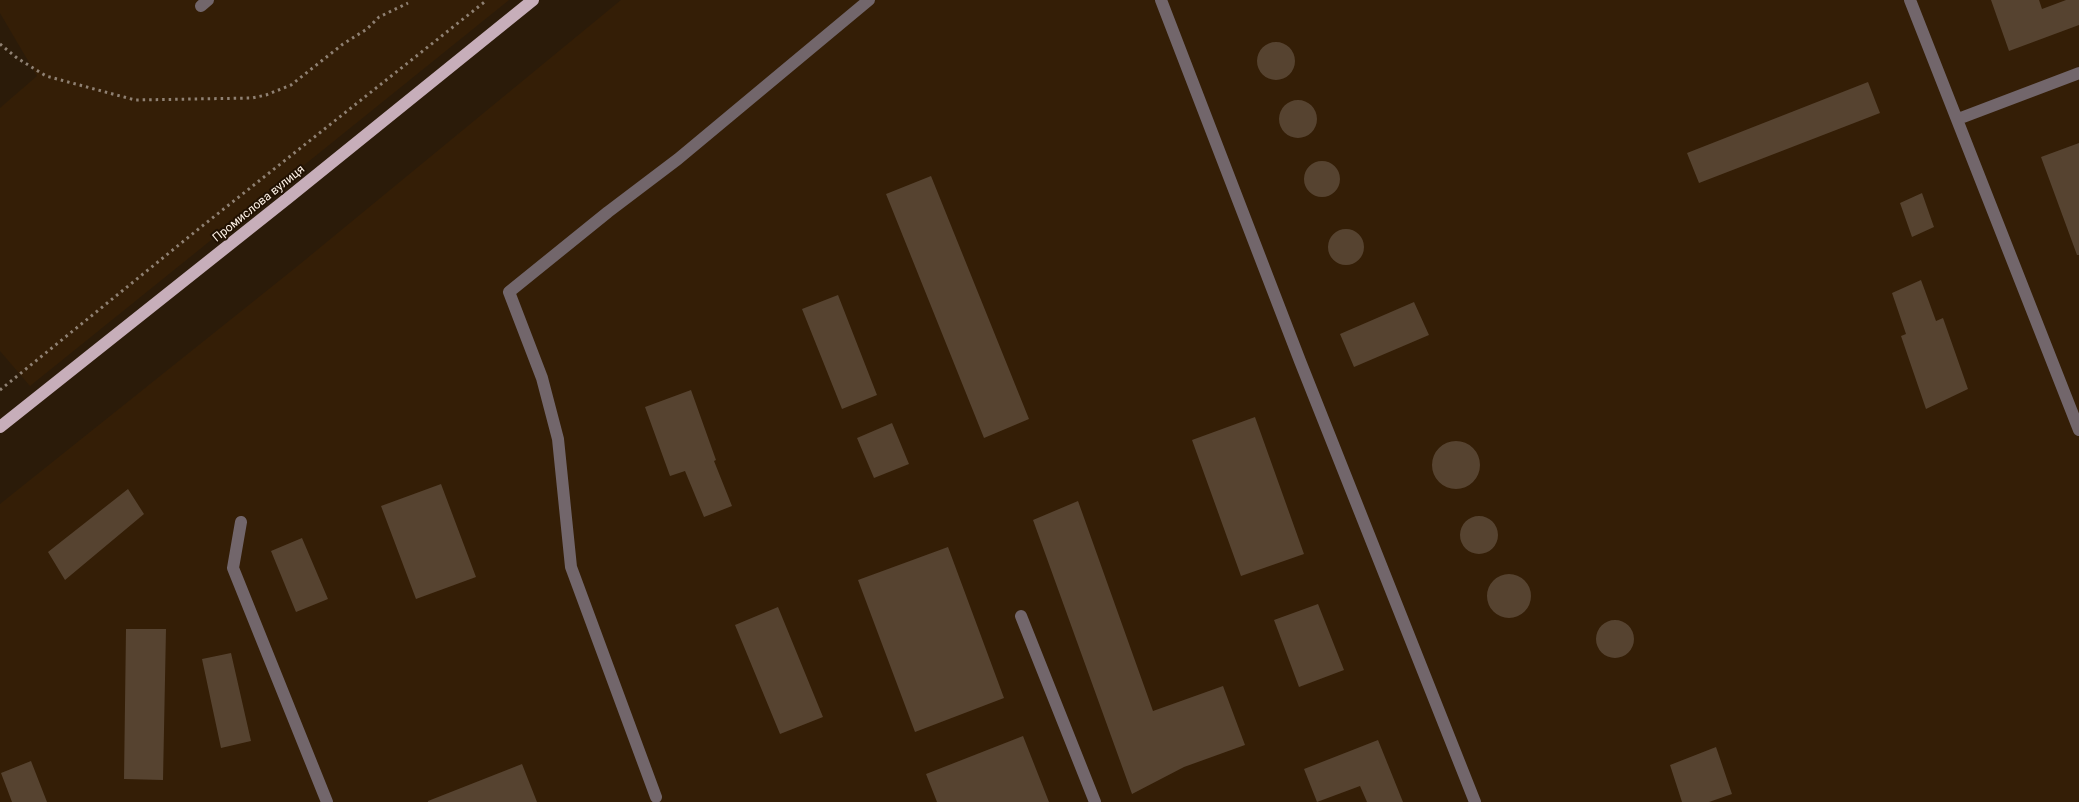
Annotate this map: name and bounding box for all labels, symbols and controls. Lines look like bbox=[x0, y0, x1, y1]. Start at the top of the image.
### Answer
street label: Промислова вулиця bbox=[210, 162, 308, 246]

